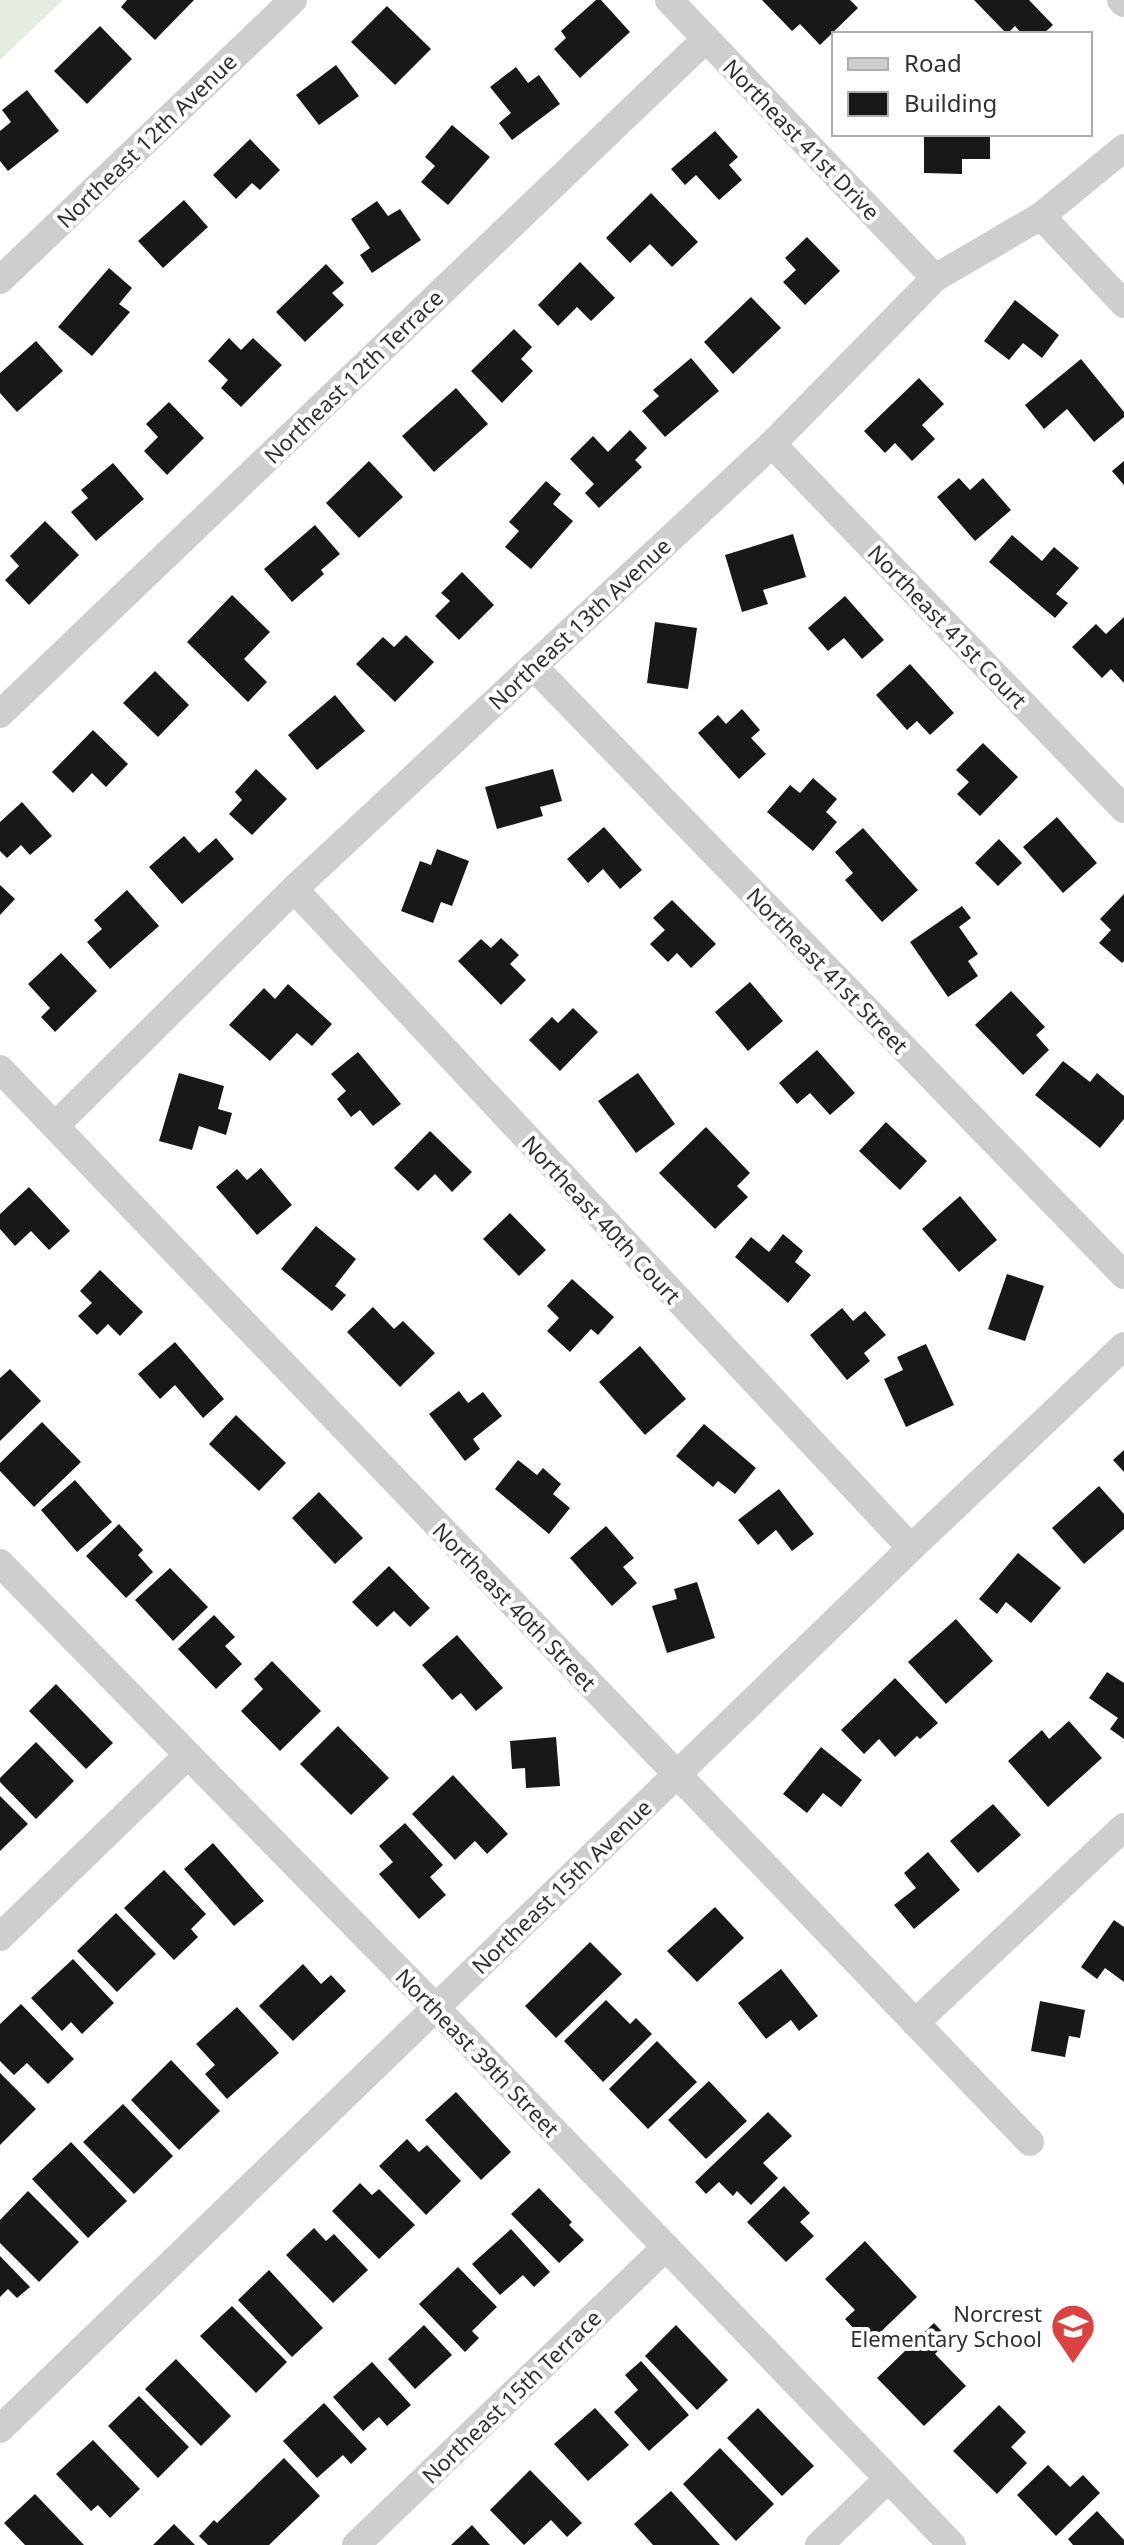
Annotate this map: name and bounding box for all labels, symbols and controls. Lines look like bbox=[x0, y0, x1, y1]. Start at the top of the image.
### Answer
legend bbox=[832, 32, 1092, 136]
street label: Northeast 12th Avenue bbox=[50, 46, 242, 234]
text: Road bbox=[904, 46, 962, 79]
street label: Northeast 41st Drive bbox=[717, 52, 887, 226]
text: Building bbox=[904, 86, 997, 119]
street label: Northeast 12th Terrace bbox=[257, 282, 449, 470]
street label: Northeast 13th Avenue bbox=[481, 530, 677, 716]
street label: Northeast 41st Court bbox=[862, 538, 1034, 714]
street label: Northeast 41st Street bbox=[741, 880, 915, 1060]
street label: Northeast 40th Court bbox=[516, 1128, 688, 1310]
street label: Northeast 40th Street bbox=[427, 1515, 603, 1697]
street label: Northeast 15th Avenue bbox=[465, 1792, 657, 1980]
street label: Northeast 39th Street bbox=[390, 1961, 566, 2143]
place label: Norcrest Elementary School bbox=[850, 2298, 1042, 2353]
street label: Northeast 15th Terrace bbox=[415, 2302, 607, 2490]
school or university icon: Norcrest Elementary School bbox=[1049, 2302, 1097, 2365]

